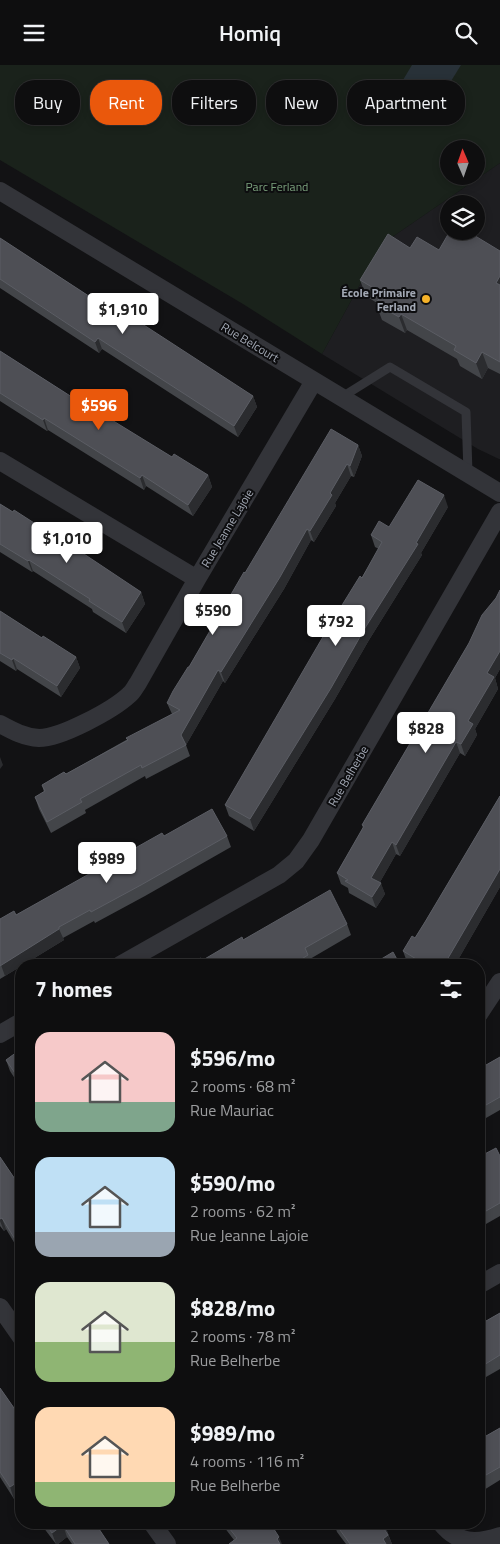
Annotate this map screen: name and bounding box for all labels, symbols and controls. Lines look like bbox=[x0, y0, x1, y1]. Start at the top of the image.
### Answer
text: Homiq bbox=[219, 16, 281, 50]
icon: menu bbox=[20, 19, 48, 47]
icon: search bbox=[452, 19, 480, 47]
chip: Buy bbox=[15, 80, 80, 125]
chip: Rent bbox=[90, 80, 162, 125]
chip: Filters bbox=[172, 80, 256, 125]
chip: New bbox=[266, 80, 337, 125]
chip: Apartment bbox=[347, 80, 465, 125]
north arrow bbox=[440, 140, 485, 185]
map controls bbox=[440, 140, 485, 240]
park label: Parc Ferland bbox=[246, 177, 308, 196]
button: layers bbox=[440, 195, 485, 240]
place label: École Primaire Ferland bbox=[341, 283, 416, 316]
pin: $1,910 bbox=[82, 293, 164, 335]
marker: École Primaire Ferland bbox=[420, 293, 432, 305]
text: $1,910 bbox=[98, 297, 148, 321]
street label: Rue Belcourt bbox=[217, 317, 283, 367]
pin: $596 bbox=[69, 389, 129, 431]
text: $596 bbox=[81, 393, 117, 417]
street label: Rue Jeanne Lajoie bbox=[196, 485, 258, 571]
pin: $1,010 bbox=[26, 521, 108, 564]
text: $1,010 bbox=[42, 526, 92, 550]
pin: $590 bbox=[183, 593, 243, 636]
text: $590 bbox=[195, 598, 231, 622]
pin: $792 bbox=[306, 605, 366, 647]
text: $792 bbox=[318, 609, 354, 633]
pin: $828 bbox=[396, 711, 456, 754]
text: $828 bbox=[408, 716, 444, 740]
street label: Rue Belherbe bbox=[323, 742, 373, 810]
pin: $989 bbox=[77, 841, 137, 884]
text: $989 bbox=[89, 846, 125, 870]
text: 7 homes bbox=[35, 973, 112, 1005]
icon: filters bbox=[437, 975, 465, 1003]
text: $596/mo bbox=[190, 1042, 275, 1074]
icon: home bbox=[75, 1052, 135, 1112]
text: 2 rooms · 68 m² bbox=[190, 1074, 295, 1098]
text: Rue Mauriac bbox=[190, 1098, 274, 1122]
text: $590/mo bbox=[190, 1167, 275, 1199]
icon: home bbox=[75, 1177, 135, 1237]
text: 2 rooms · 62 m² bbox=[190, 1199, 295, 1223]
text: Rue Jeanne Lajoie bbox=[190, 1223, 309, 1247]
text: $828/mo bbox=[190, 1292, 275, 1324]
icon: home bbox=[75, 1302, 135, 1362]
text: 2 rooms · 78 m² bbox=[190, 1324, 295, 1348]
text: Rue Belherbe bbox=[190, 1348, 280, 1372]
text: $989/mo bbox=[190, 1417, 275, 1449]
icon: home bbox=[75, 1427, 135, 1487]
text: 4 rooms · 116 m² bbox=[190, 1449, 304, 1473]
text: Rue Belherbe bbox=[190, 1473, 280, 1497]

